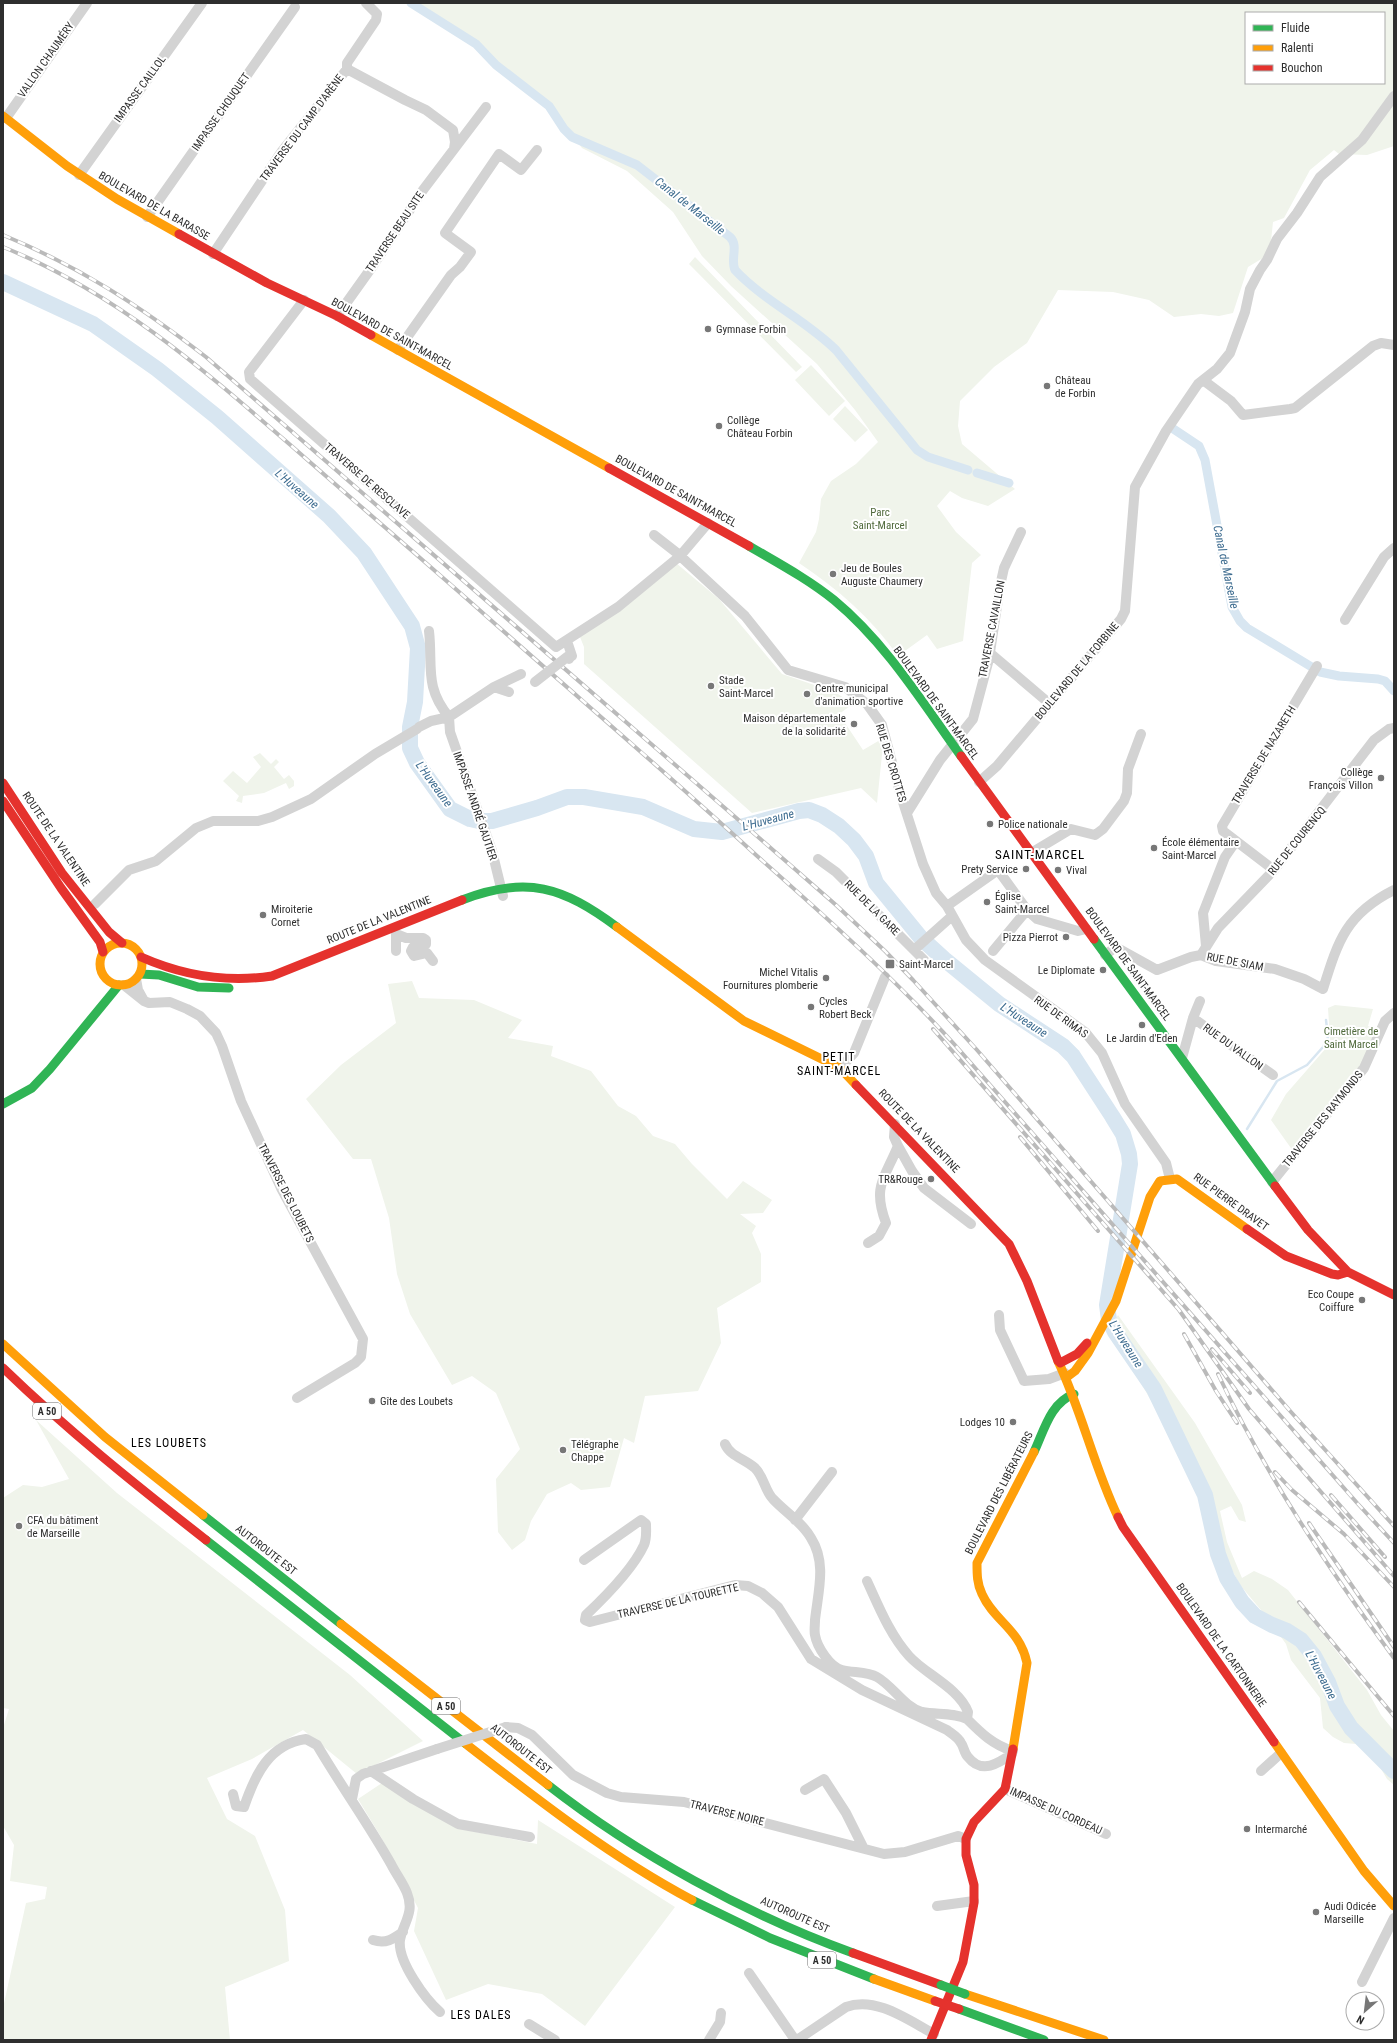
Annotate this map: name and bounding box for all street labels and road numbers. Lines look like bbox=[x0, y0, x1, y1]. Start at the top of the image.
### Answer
street label: VALLON CHAUMÉRY bbox=[15, 20, 77, 100]
street label: IMPASSE CAILLOL bbox=[111, 53, 169, 125]
street label: IMPASSE CHOUQUET bbox=[189, 70, 253, 153]
street label: TRAVERSE DU CAMP D'ARÈNE bbox=[258, 72, 347, 184]
street label: BOULEVARD DE LA BARASSE bbox=[96, 169, 212, 243]
street label: TRAVERSE BEAU SITE bbox=[363, 189, 427, 275]
street label: BOULEVARD DE SAINT-MARCEL bbox=[329, 295, 455, 373]
street label: TRAVERSE DE RESCLAVE bbox=[322, 440, 413, 522]
street label: BOULEVARD DE SAINT-MARCEL bbox=[613, 452, 739, 530]
street label: TRAVERSE CAVAILLON bbox=[976, 579, 1008, 679]
street label: BOULEVARD DE LA FORBINE bbox=[1032, 619, 1122, 722]
street label: BOULEVARD DE SAINT-MARCEL bbox=[891, 644, 981, 762]
street label: TRAVERSE DE NAZARETH bbox=[1230, 704, 1298, 806]
street label: RUE DES CROTTES bbox=[873, 722, 909, 804]
street label: IMPASSE ANDRÉ GAUTIER bbox=[450, 750, 500, 862]
street label: ROUTE DE LA VALENTINE bbox=[20, 789, 93, 889]
street label: RUE DE COURENCQ bbox=[1265, 804, 1329, 878]
street label: RUE DE LA GARE bbox=[842, 878, 903, 939]
street label: ROUTE DE LA VALENTINE bbox=[325, 893, 433, 947]
street label: BOULEVARD DE SAINT-MARCEL bbox=[1083, 905, 1173, 1023]
street label: RUE DE SIAM bbox=[1206, 950, 1264, 974]
street label: RUE DE RIMAS bbox=[1032, 993, 1091, 1041]
street label: RUE DU VALLON bbox=[1201, 1021, 1265, 1073]
street label: TRAVERSE DES RAYMONDS bbox=[1280, 1068, 1366, 1170]
street label: ROUTE DE LA VALENTINE bbox=[876, 1087, 963, 1176]
street label: TRAVERSE DES LOUBETS bbox=[255, 1141, 317, 1245]
street label: RUE PIERRE DRAVET bbox=[1191, 1170, 1271, 1234]
road number: A 50 bbox=[33, 1403, 61, 1419]
street label: BOULEVARD DES LIBÉRATEURS bbox=[962, 1429, 1036, 1557]
street label: AUTOROUTE EST bbox=[233, 1522, 299, 1578]
street label: TRAVERSE DE LA TOURETTE bbox=[616, 1581, 740, 1621]
street label: BOULEVARD DE LA CARTONNERIE bbox=[1173, 1581, 1269, 1710]
road number: A 50 bbox=[432, 1698, 460, 1714]
street label: AUTOROUTE EST bbox=[488, 1721, 554, 1777]
street label: IMPASSE DU CORDEAU bbox=[1008, 1785, 1104, 1837]
street label: TRAVERSE NOIRE bbox=[689, 1797, 766, 1829]
street label: AUTOROUTE EST bbox=[759, 1894, 832, 1936]
road number: A 50 bbox=[808, 1952, 836, 1968]

